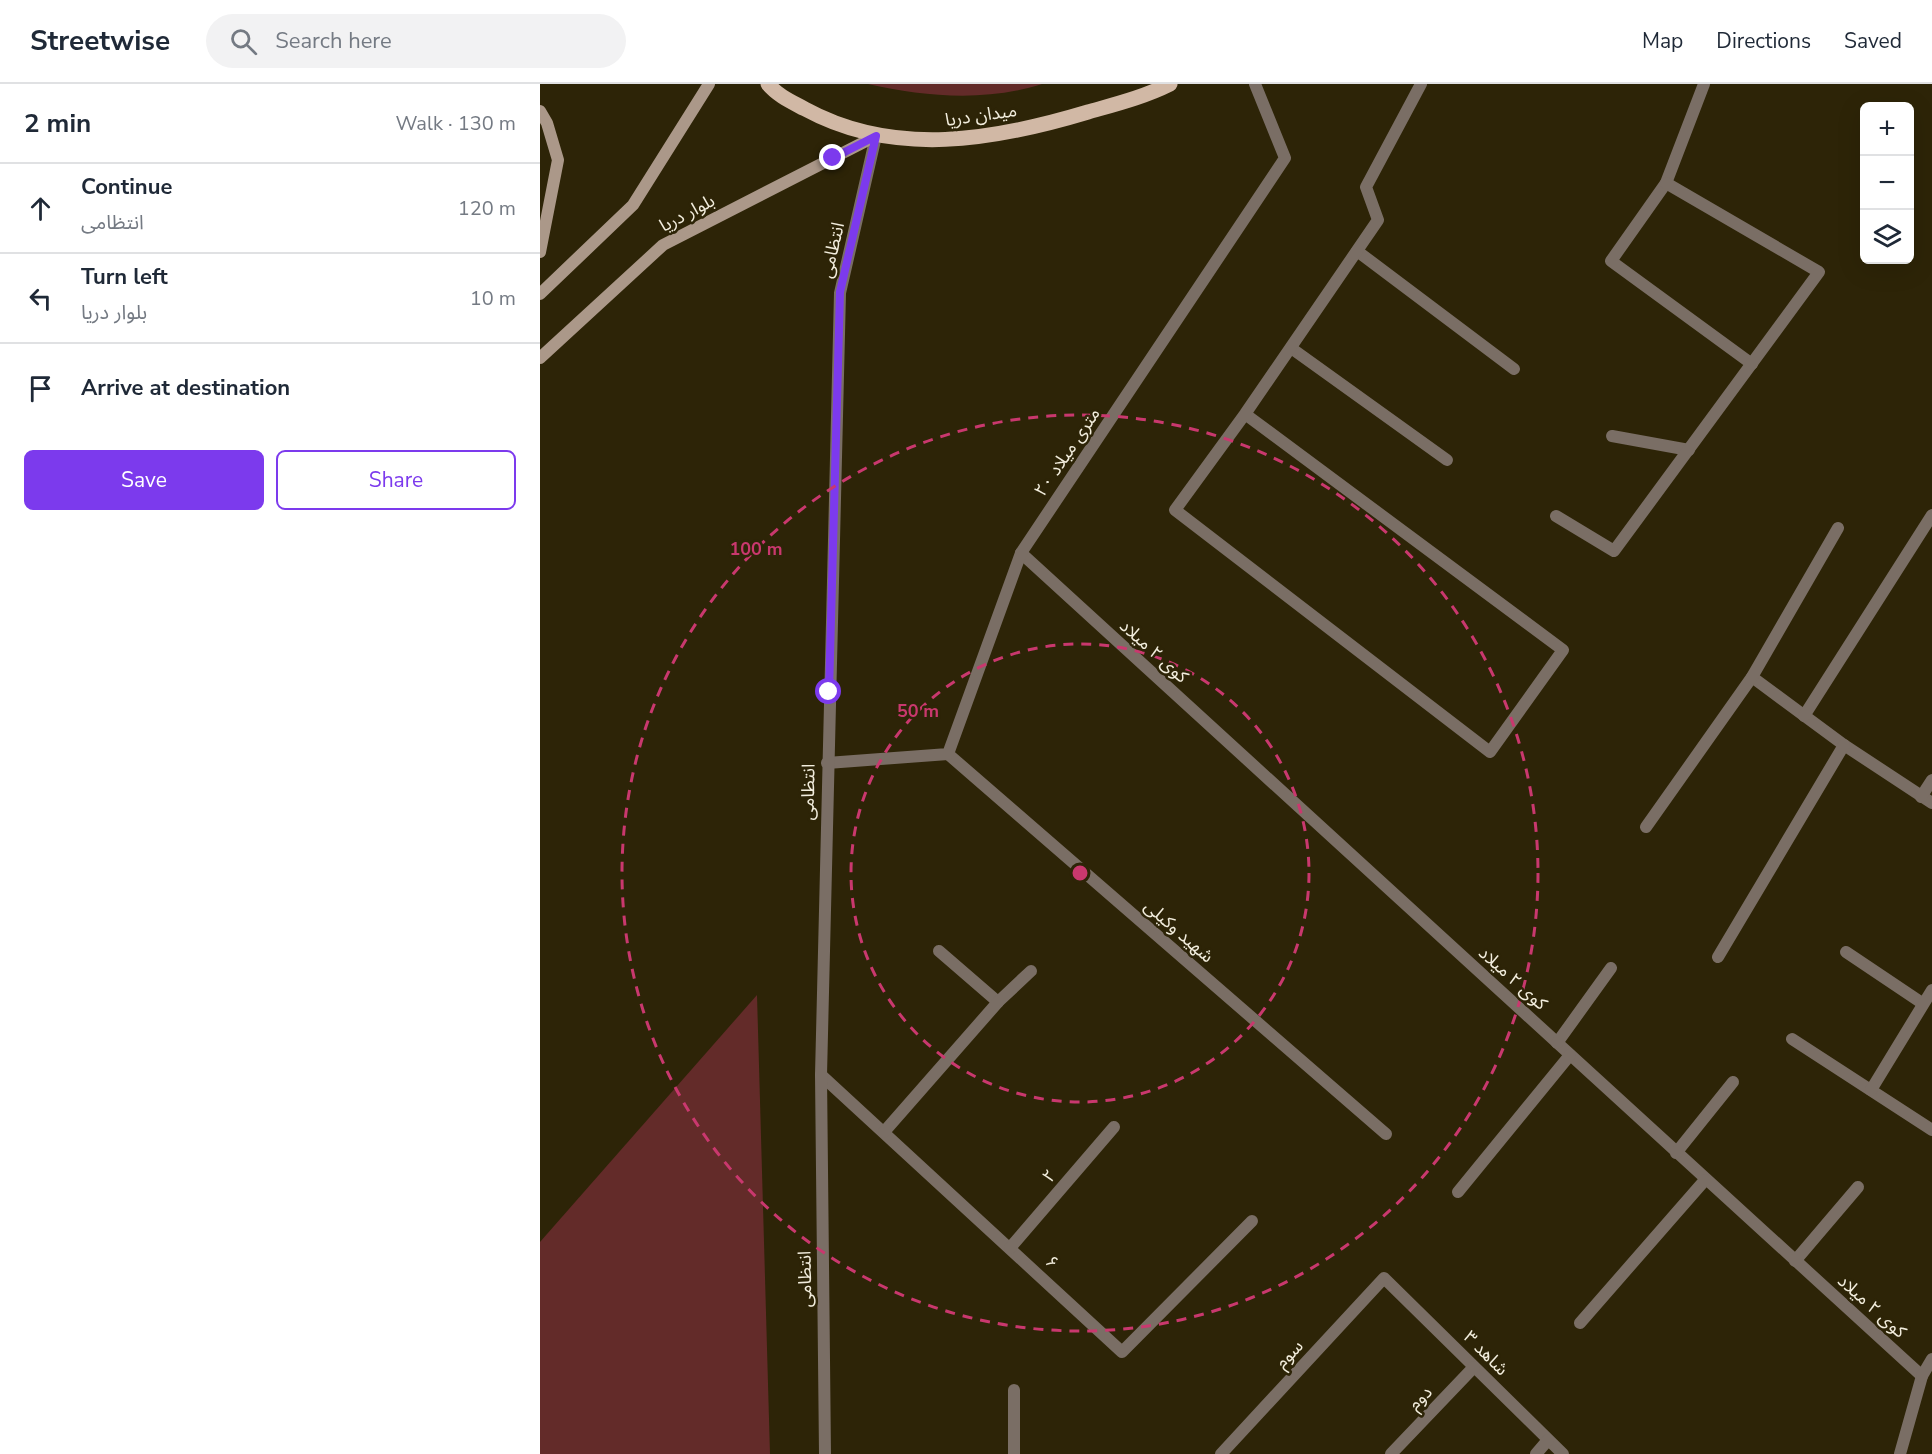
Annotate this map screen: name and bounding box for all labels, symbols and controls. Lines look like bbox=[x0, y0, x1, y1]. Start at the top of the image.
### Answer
search box bbox=[206, 14, 626, 68]
text: Streetwise bbox=[30, 22, 170, 60]
icon: search bbox=[227, 25, 260, 58]
text: Search here bbox=[275, 26, 392, 56]
text: Map bbox=[1642, 27, 1683, 55]
text: Directions bbox=[1716, 27, 1811, 55]
text: Saved bbox=[1844, 27, 1902, 55]
street label: میدان دریا bbox=[944, 98, 1018, 132]
map controls bbox=[1860, 102, 1914, 264]
button: + bbox=[1860, 102, 1914, 156]
text: 2 min bbox=[24, 106, 91, 141]
text: Walk · 130 m bbox=[396, 110, 516, 137]
route end bbox=[819, 144, 845, 170]
button: − bbox=[1860, 156, 1914, 210]
text: Continue bbox=[81, 172, 172, 202]
street label: بلوار دریا bbox=[655, 188, 719, 238]
icon: ahead bbox=[24, 192, 57, 225]
text: 120 m bbox=[458, 195, 516, 222]
text: انتظامی bbox=[81, 209, 144, 236]
button: layers bbox=[1860, 210, 1914, 264]
street label: انتظامی bbox=[814, 220, 850, 280]
text: Turn left bbox=[81, 262, 168, 292]
icon: left bbox=[24, 282, 57, 315]
text: 10 m bbox=[470, 285, 516, 312]
text: بلوار دریا bbox=[81, 299, 147, 326]
icon: arrive bbox=[24, 372, 57, 405]
text: Arrive at destination bbox=[81, 373, 290, 403]
street label: ۲۰ متری میلاد bbox=[1028, 403, 1106, 501]
button: Save bbox=[24, 450, 264, 510]
button: Share bbox=[276, 450, 516, 510]
text: 100 m bbox=[729, 537, 783, 561]
street label: کوی ۲ میلاد bbox=[1115, 614, 1194, 689]
route start bbox=[815, 678, 841, 704]
text: 50 m bbox=[897, 699, 939, 723]
street label: انتظامی bbox=[796, 764, 820, 820]
centre of rings bbox=[1070, 863, 1090, 883]
street label: شهید وکیلی bbox=[1139, 894, 1219, 968]
street label: کوی ۲ میلاد bbox=[1474, 941, 1553, 1016]
street label: ۲ bbox=[1037, 1164, 1061, 1188]
street label: ۶ bbox=[1040, 1250, 1064, 1274]
street label: انتظامی bbox=[793, 1251, 817, 1307]
street label: کوی ۲ میلاد bbox=[1833, 1269, 1912, 1344]
street label: شاهد ۳ bbox=[1458, 1325, 1514, 1381]
street label: سوم bbox=[1270, 1334, 1310, 1375]
street label: دوم bbox=[1403, 1381, 1439, 1417]

